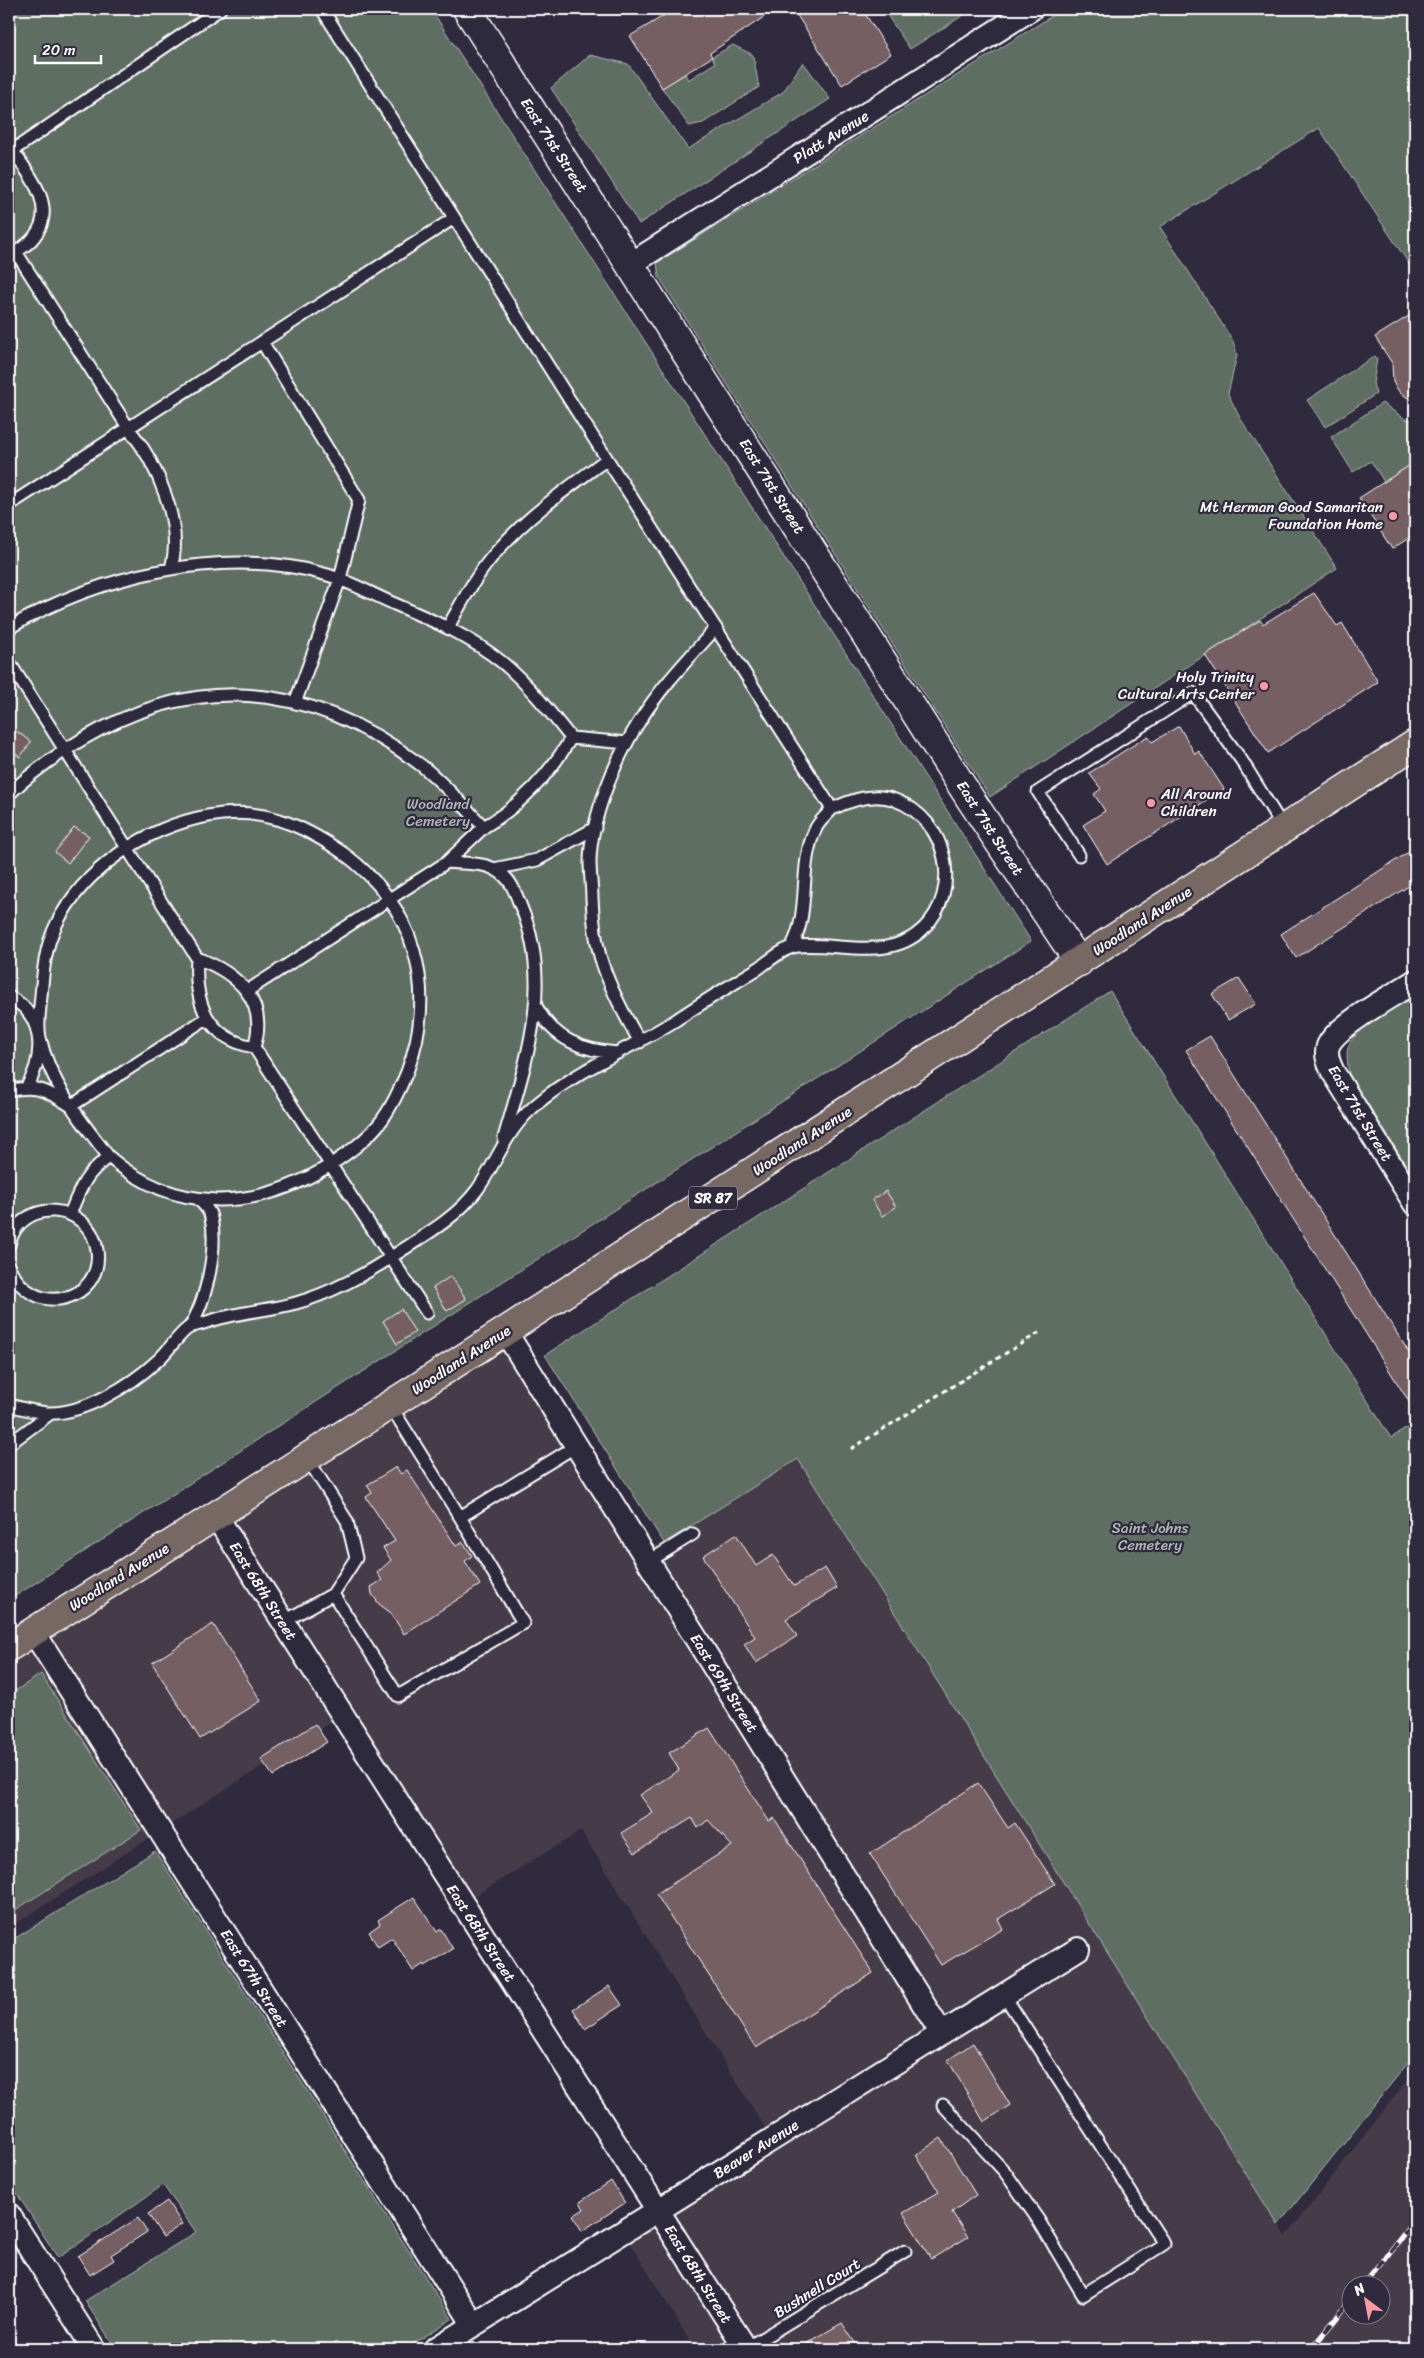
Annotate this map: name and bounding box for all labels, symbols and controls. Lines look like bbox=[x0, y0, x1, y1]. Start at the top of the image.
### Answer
scale bar bbox=[35, 32, 101, 64]
text: 20 m bbox=[42, 37, 76, 63]
street label: East 71st Street bbox=[513, 92, 595, 198]
street label: Platt Avenue bbox=[788, 103, 874, 171]
street label: East 71st Street bbox=[732, 433, 812, 539]
place label: Mt Herman Good Samaritan Foundation Home bbox=[1200, 494, 1383, 537]
marker: Mt Herman Good Samaritan Foundation Home bbox=[1387, 510, 1399, 522]
place label: Holy Trinity Cultural Arts Center bbox=[1118, 664, 1255, 707]
marker: Holy Trinity Cultural Arts Center bbox=[1258, 680, 1270, 692]
street label: East 71st Street bbox=[949, 775, 1031, 881]
place label: All Around Children bbox=[1160, 781, 1232, 824]
park label: Woodland Cemetery bbox=[406, 791, 470, 834]
marker: All Around Children bbox=[1145, 797, 1157, 809]
street label: Woodland Avenue bbox=[1087, 879, 1197, 963]
street label: East 71st Street bbox=[1321, 1060, 1399, 1167]
street label: Woodland Avenue bbox=[747, 1099, 857, 1183]
road number: SR 87 bbox=[689, 1186, 737, 1210]
street label: Woodland Avenue bbox=[406, 1318, 516, 1402]
park label: Saint Johns Cemetery bbox=[1112, 1515, 1189, 1558]
street label: Woodland Avenue bbox=[64, 1536, 174, 1618]
street label: East 68th Street bbox=[222, 1536, 304, 1646]
street label: East 69th Street bbox=[683, 1628, 765, 1738]
street label: East 68th Street bbox=[439, 1879, 523, 1988]
street label: East 67th Street bbox=[213, 1924, 295, 2033]
street label: Beaver Avenue bbox=[708, 2112, 804, 2186]
street label: East 68th Street bbox=[657, 2219, 739, 2329]
street label: Bushnell Court bbox=[769, 2251, 866, 2325]
north arrow bbox=[1342, 2276, 1392, 2326]
text: N bbox=[1348, 2276, 1370, 2303]

